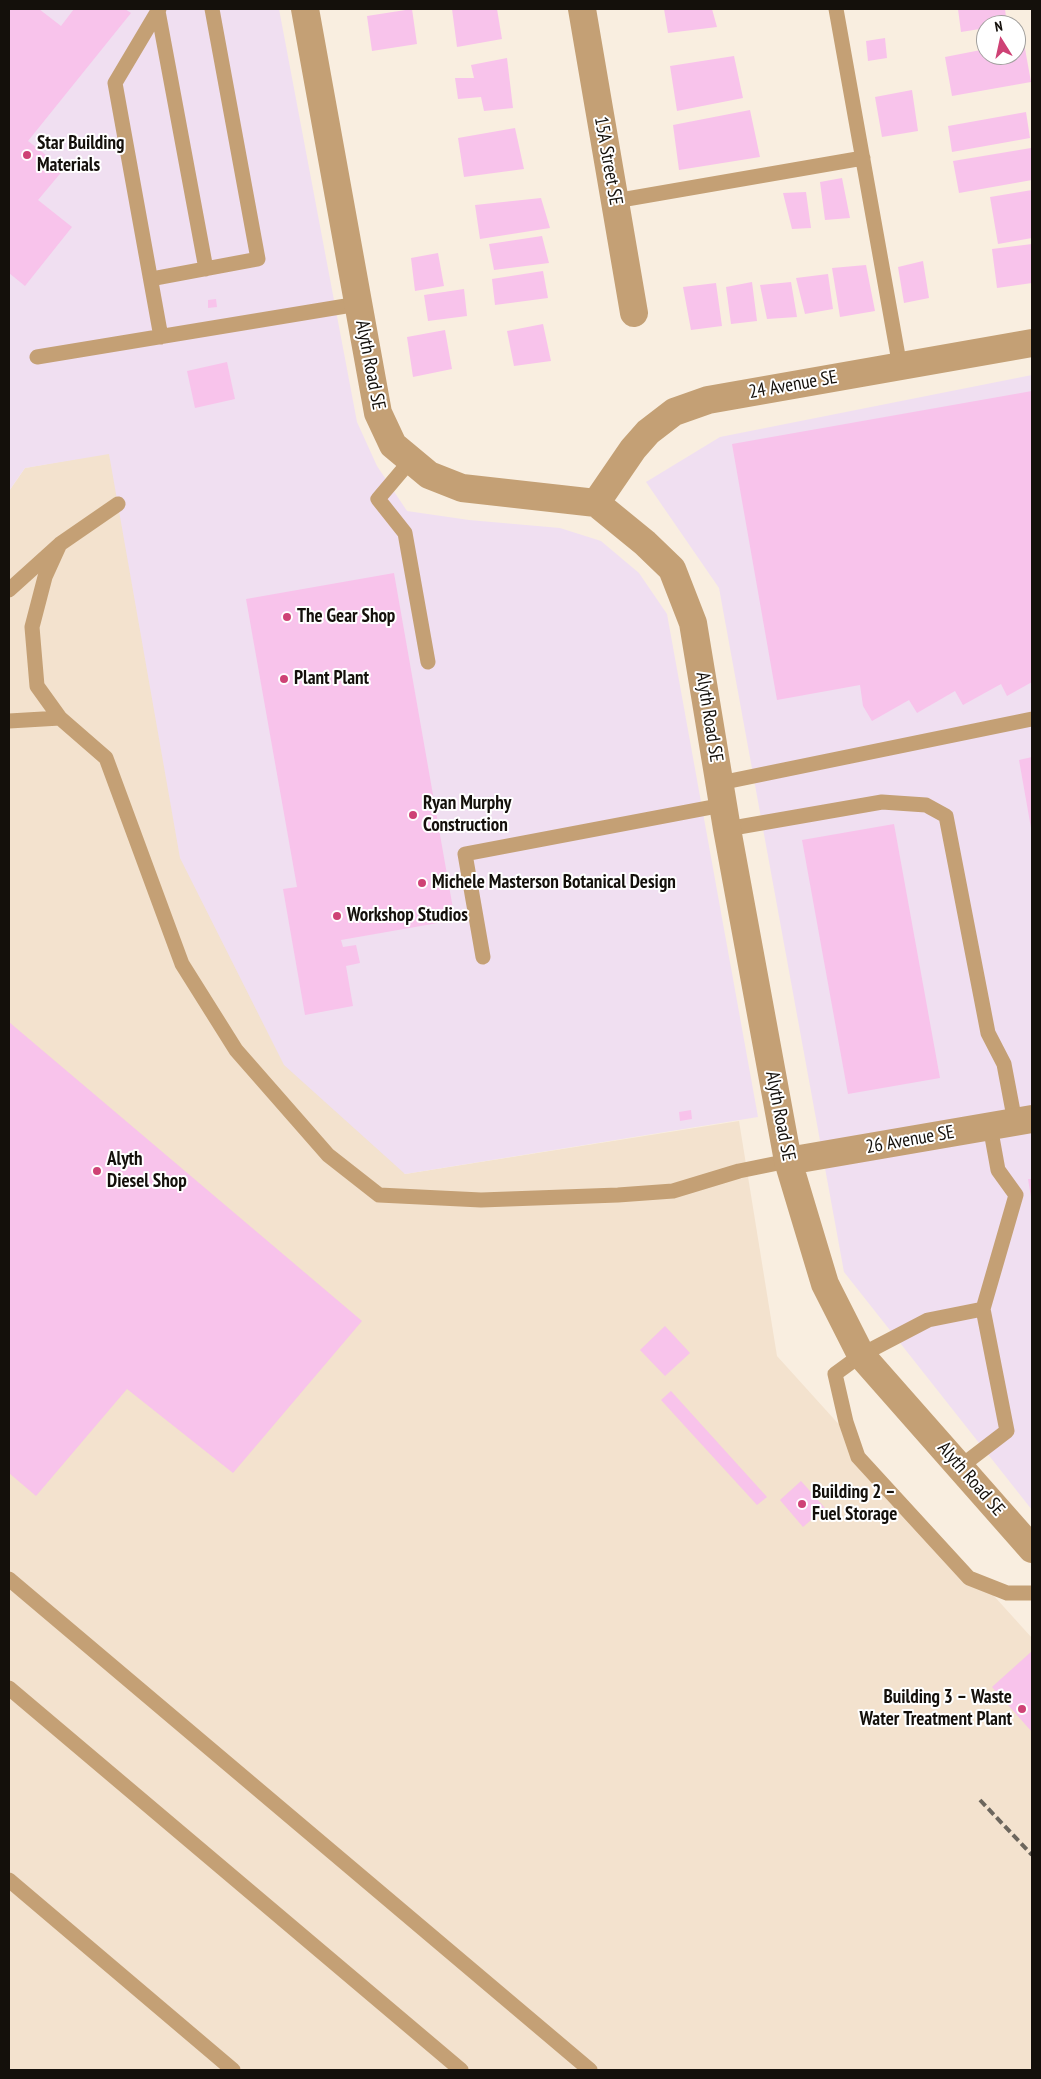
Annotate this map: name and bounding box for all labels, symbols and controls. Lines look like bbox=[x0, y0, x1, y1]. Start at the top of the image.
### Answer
north arrow bbox=[976, 15, 1026, 65]
text: N bbox=[993, 17, 1004, 36]
street label: 15A Street SE bbox=[589, 115, 627, 207]
place label: Star Building Materials bbox=[37, 133, 125, 177]
marker: Star Building Materials bbox=[21, 149, 33, 161]
street label: Alyth Road SE bbox=[350, 318, 390, 412]
street label: 24 Avenue SE bbox=[747, 366, 839, 404]
place label: The Gear Shop bbox=[297, 606, 395, 628]
marker: The Gear Shop bbox=[281, 611, 293, 623]
place label: Plant Plant bbox=[294, 668, 369, 690]
street label: Alyth Road SE bbox=[691, 670, 727, 764]
marker: Plant Plant bbox=[278, 673, 290, 685]
place label: Ryan Murphy Construction bbox=[423, 793, 511, 837]
marker: Ryan Murphy Construction bbox=[407, 809, 419, 821]
place label: Michele Masterson Botanical Design bbox=[432, 872, 676, 894]
marker: Michele Masterson Botanical Design bbox=[416, 877, 428, 889]
place label: Workshop Studios bbox=[347, 905, 468, 927]
marker: Workshop Studios bbox=[331, 910, 343, 922]
street label: Alyth Road SE bbox=[760, 1069, 800, 1163]
street label: 26 Avenue SE bbox=[864, 1121, 956, 1159]
place label: Alyth Diesel Shop bbox=[107, 1149, 187, 1193]
marker: Alyth Diesel Shop bbox=[91, 1165, 103, 1177]
street label: Alyth Road SE bbox=[933, 1437, 1009, 1521]
place label: Building 2 – Fuel Storage bbox=[812, 1482, 897, 1526]
marker: Building 2 – Fuel Storage bbox=[796, 1498, 808, 1510]
place label: Building 3 – Waste Water Treatment Plant bbox=[859, 1687, 1012, 1731]
marker: Building 3 – Waste Water Treatment Plant bbox=[1016, 1703, 1028, 1715]

